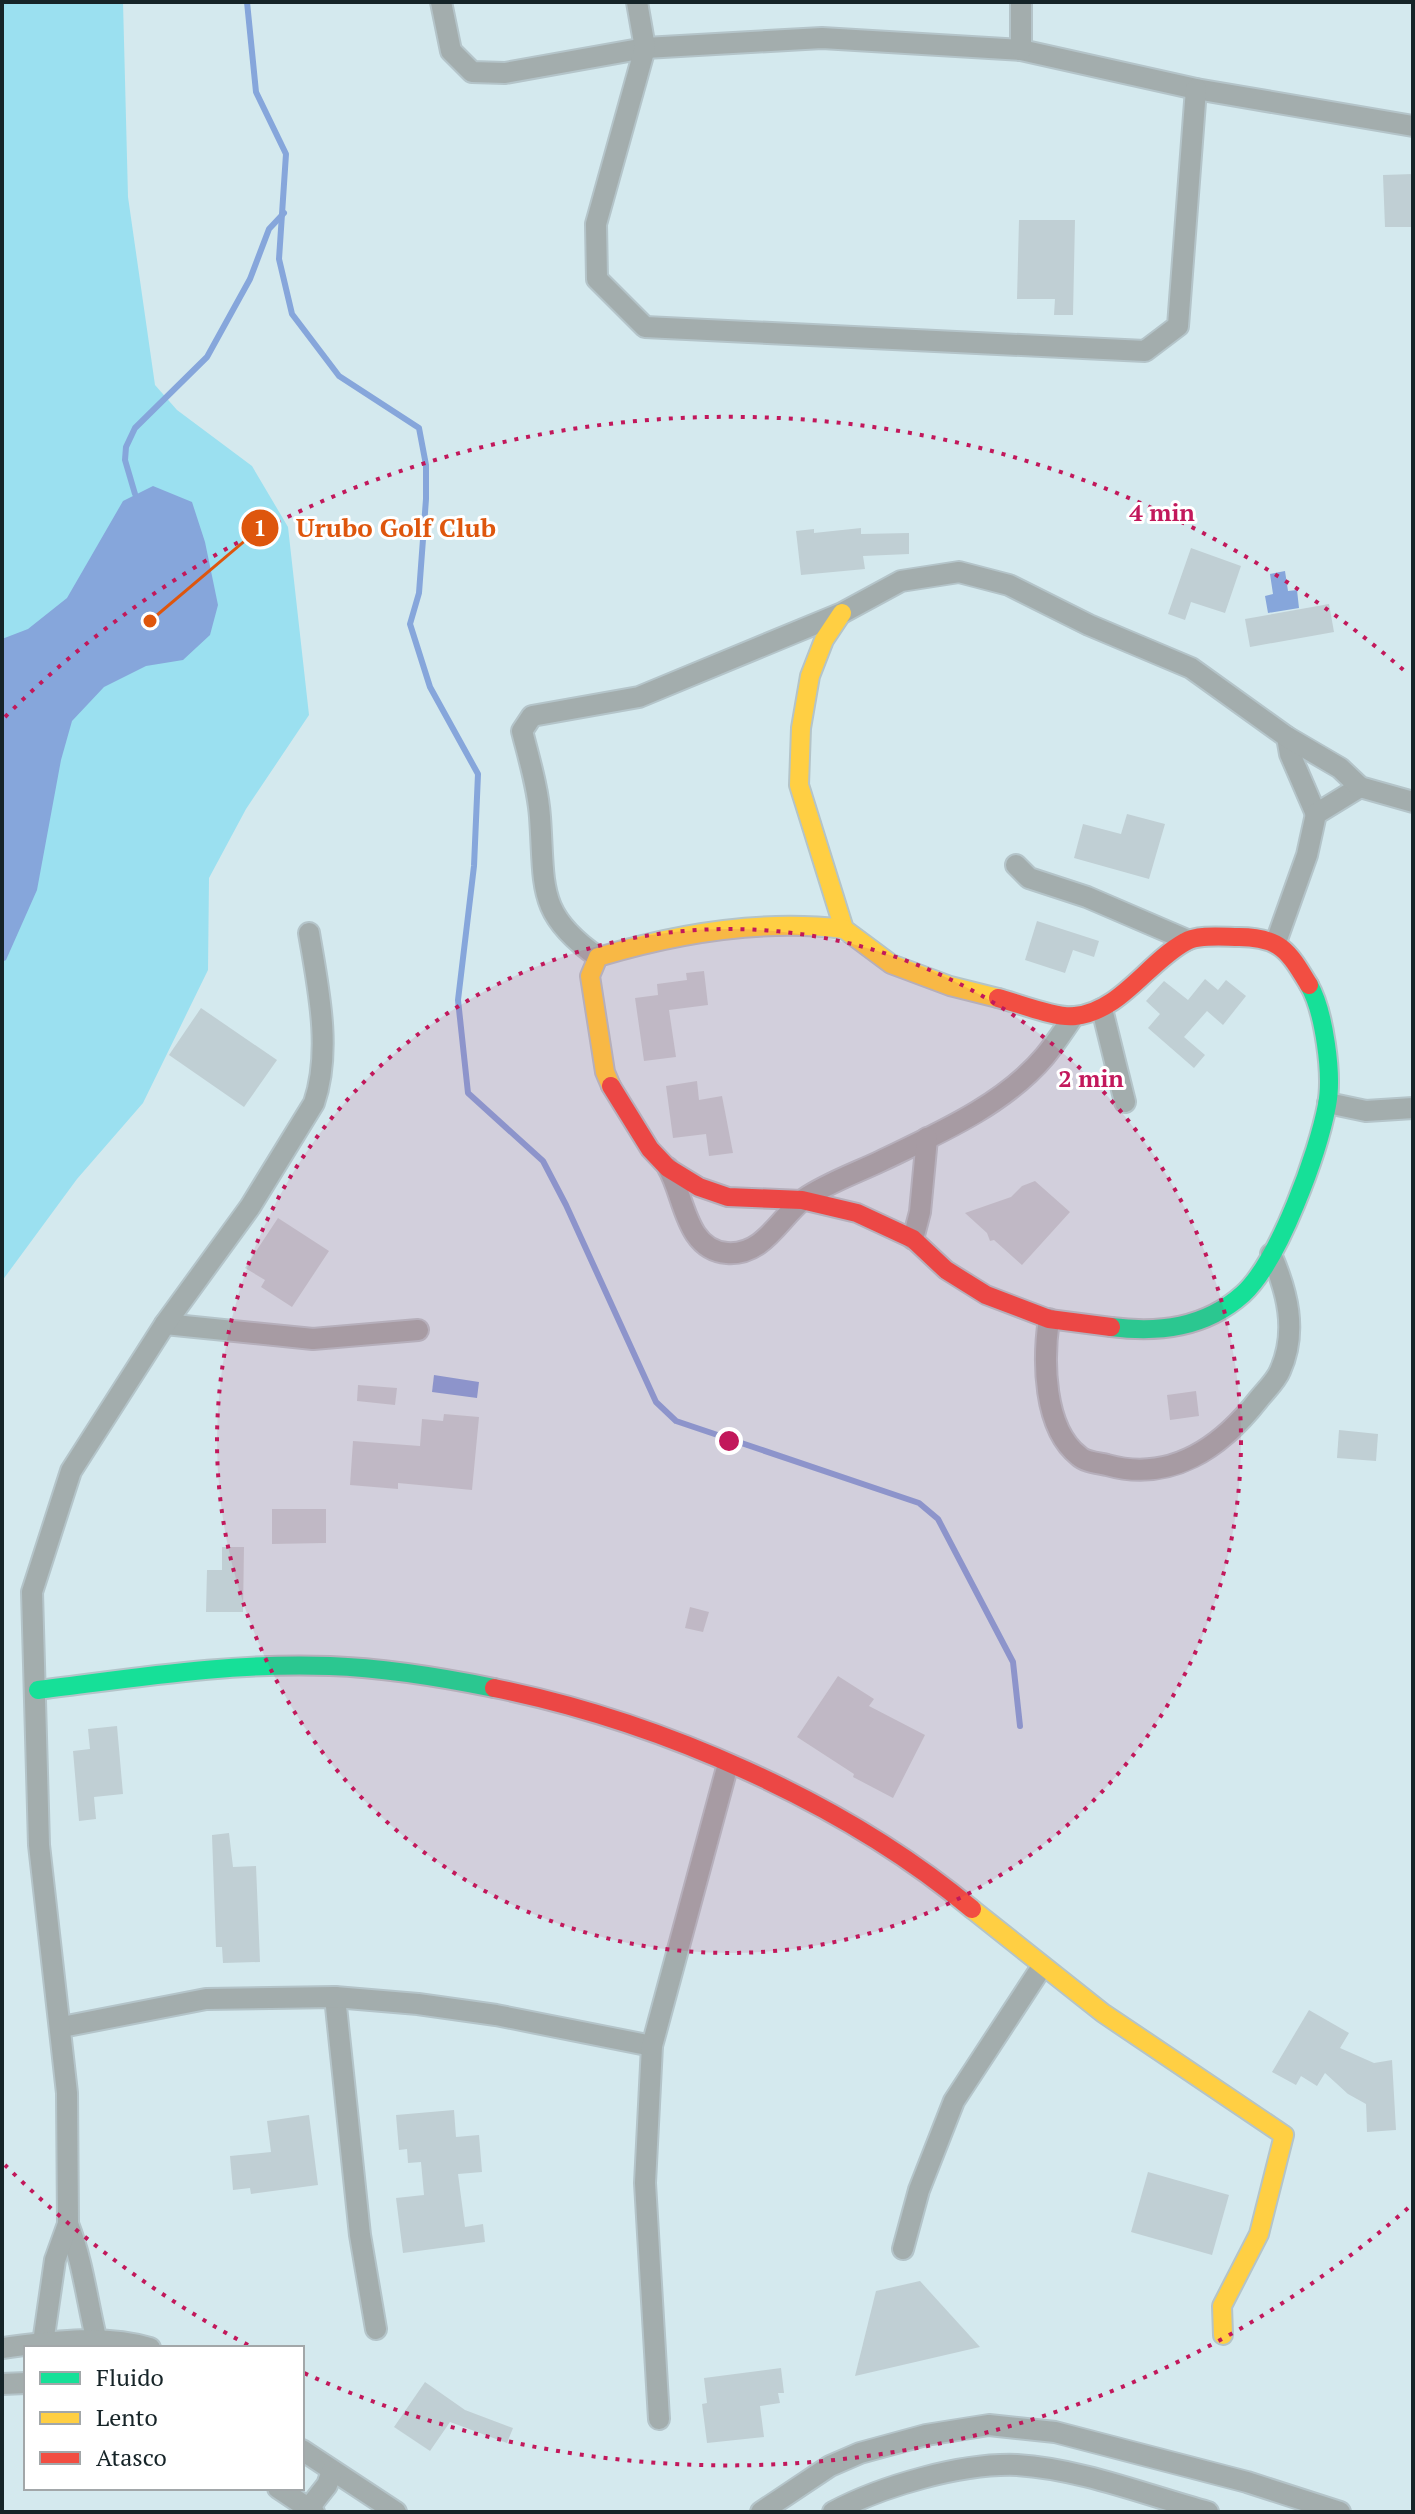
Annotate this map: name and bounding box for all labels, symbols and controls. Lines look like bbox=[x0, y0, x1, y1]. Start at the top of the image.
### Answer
text: 4 min bbox=[1129, 496, 1195, 528]
callout: Urubo Golf Club bbox=[240, 503, 512, 553]
text: Urubo Golf Club bbox=[296, 510, 496, 544]
text: 1 bbox=[253, 511, 267, 543]
text: 2 min bbox=[1058, 1062, 1124, 1094]
centre of rings bbox=[715, 1427, 743, 1455]
legend bbox=[24, 2346, 304, 2490]
text: Fluido bbox=[96, 2361, 164, 2393]
text: Lento bbox=[96, 2401, 158, 2433]
text: Atasco bbox=[96, 2441, 167, 2473]

